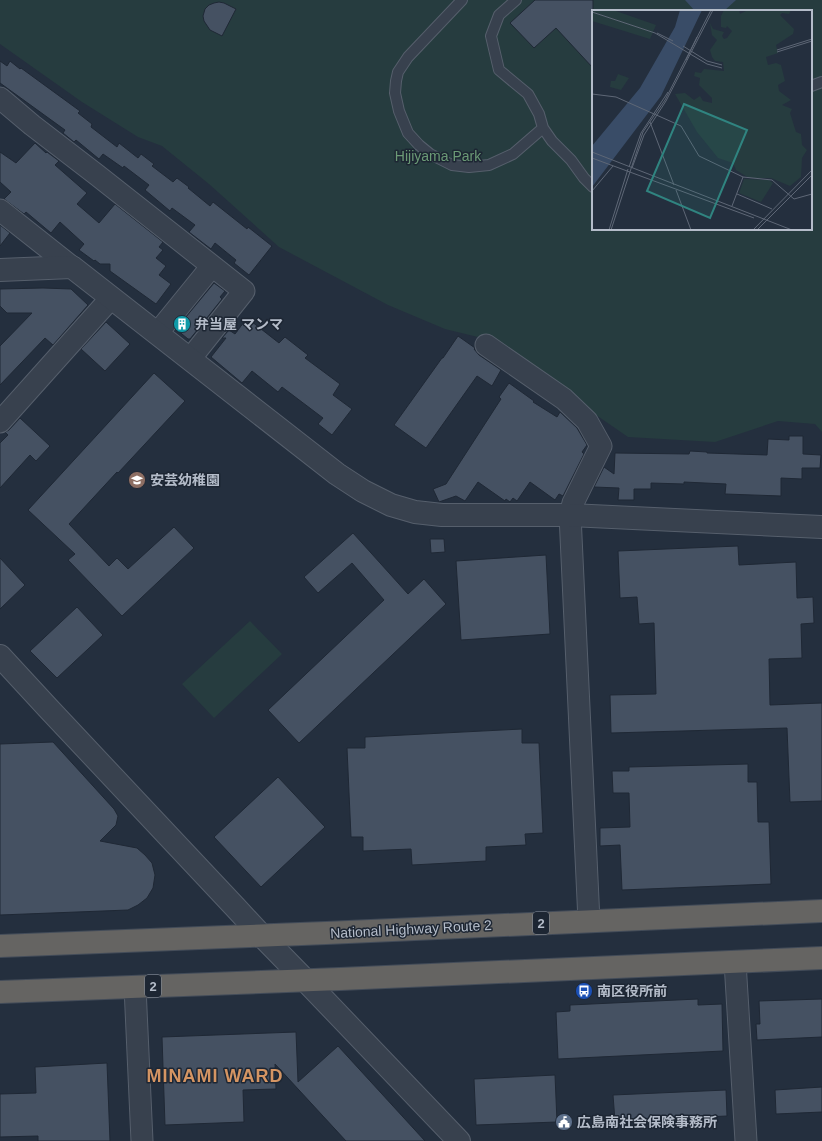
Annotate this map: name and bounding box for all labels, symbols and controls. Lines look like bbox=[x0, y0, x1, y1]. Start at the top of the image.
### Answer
inset map bbox=[592, 10, 812, 230]
park label: Hijiyama Park bbox=[395, 148, 482, 164]
building icon: 弁当屋 マンマ bbox=[172, 314, 192, 334]
place label: 弁当屋 マンマ bbox=[195, 316, 283, 332]
school or university icon: 安芸幼稚園 bbox=[127, 470, 147, 490]
place label: 安芸幼稚園 bbox=[150, 472, 220, 488]
road number: 2 bbox=[533, 912, 549, 934]
street label: National Highway Route 2 bbox=[330, 917, 492, 941]
road number: 2 bbox=[145, 975, 161, 997]
bus stop icon: 南区役所前 bbox=[574, 981, 594, 1001]
place label: 南区役所前 bbox=[597, 983, 667, 999]
district label: MINAMI WARD bbox=[147, 1066, 283, 1086]
public building icon: 広島南社会保険事務所 bbox=[554, 1112, 574, 1132]
place label: 広島南社会保険事務所 bbox=[577, 1114, 717, 1130]

